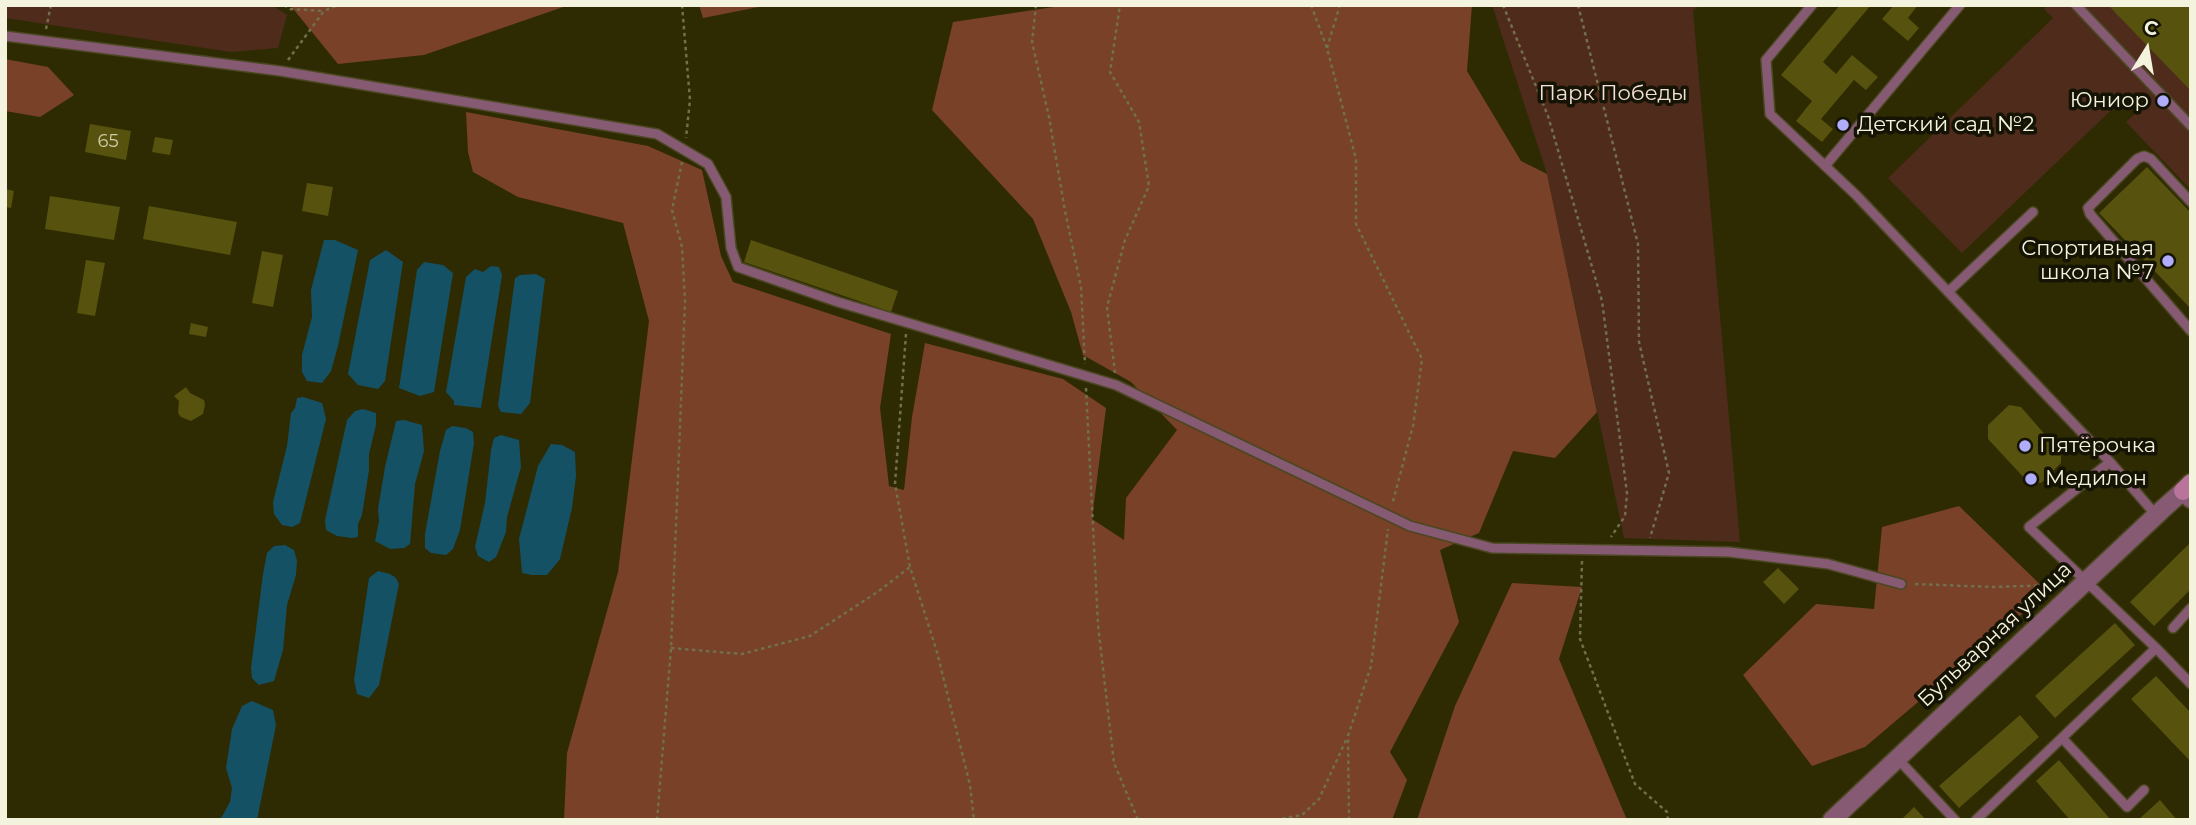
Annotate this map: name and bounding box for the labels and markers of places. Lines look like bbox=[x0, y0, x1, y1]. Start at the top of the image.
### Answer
place label: Юниор bbox=[2070, 88, 2149, 114]
marker: Юниор bbox=[2155, 93, 2171, 109]
place label: Детский сад №2 bbox=[1857, 112, 2035, 138]
marker: Детский сад №2 bbox=[1835, 117, 1851, 133]
place label: Спортивная школа №7 bbox=[2021, 236, 2154, 286]
marker: Спортивная школа №7 bbox=[2160, 253, 2176, 269]
place label: Пятёрочка bbox=[2039, 433, 2156, 459]
marker: Пятёрочка bbox=[2017, 438, 2033, 454]
place label: Медилон bbox=[2045, 466, 2147, 492]
marker: Медилон bbox=[2023, 471, 2039, 487]

